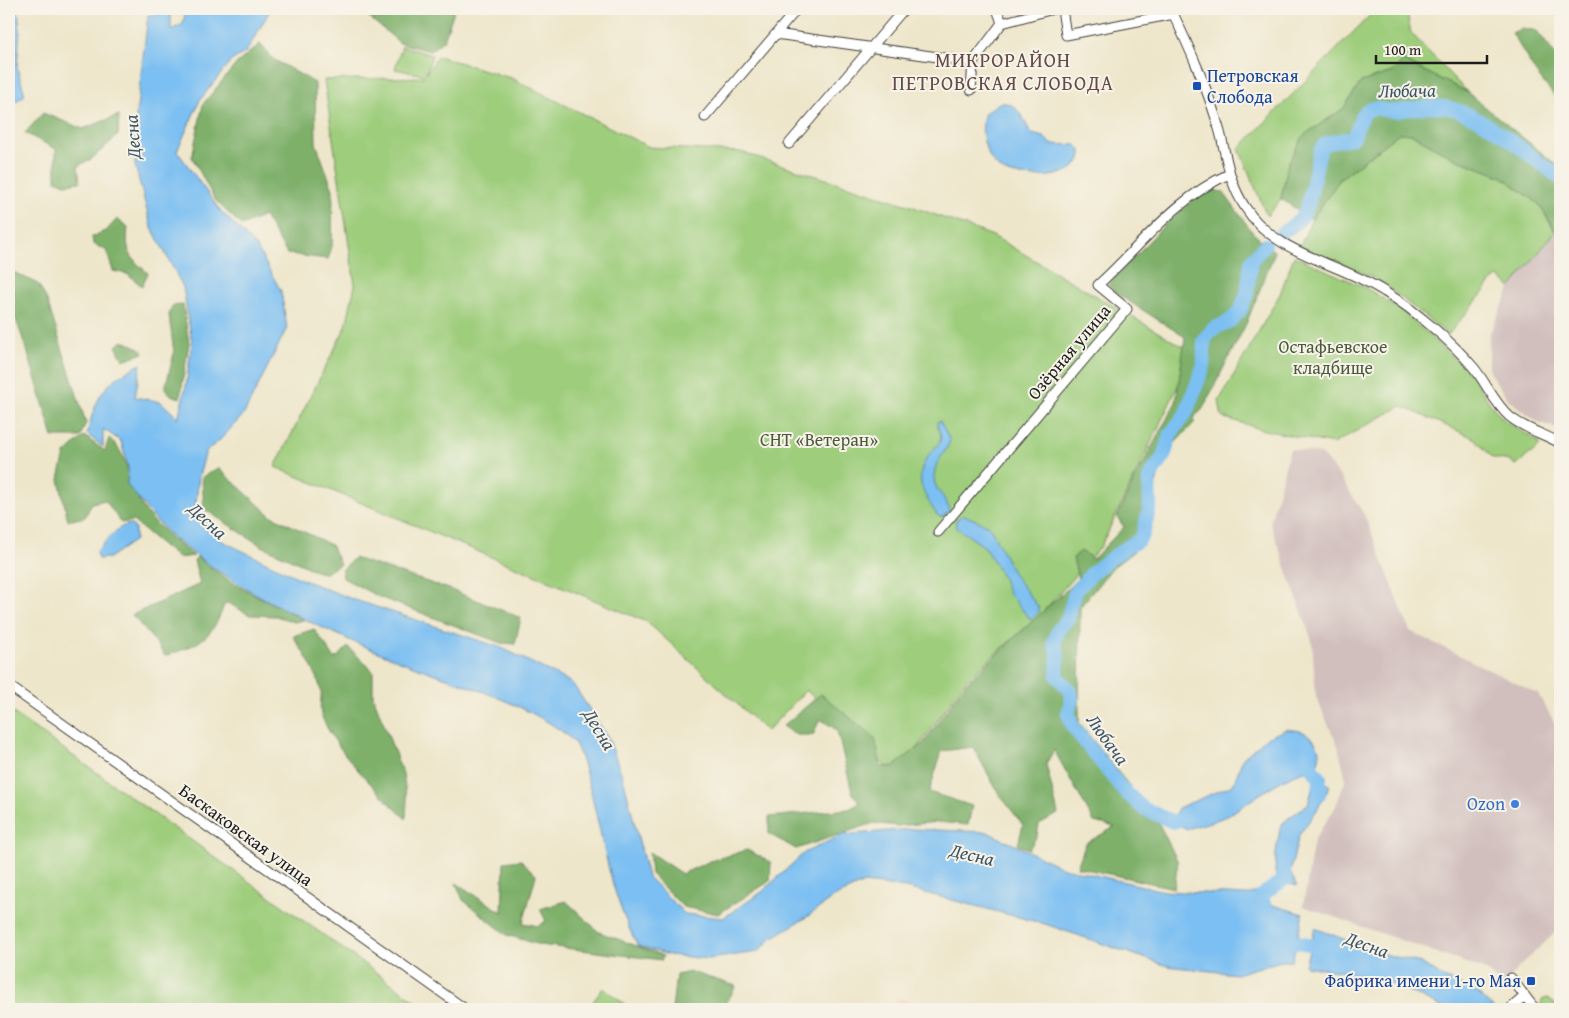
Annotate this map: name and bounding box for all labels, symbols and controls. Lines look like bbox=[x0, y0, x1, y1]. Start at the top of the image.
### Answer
scale bar bbox=[1376, 32, 1488, 64]
text: 100 m bbox=[1384, 39, 1422, 60]
district label: МИКРОРАЙОН ПЕТРОВСКАЯ СЛОБОДА bbox=[892, 45, 1114, 97]
place label: Петровская Слобода bbox=[1207, 62, 1299, 110]
water label: Любача bbox=[1378, 75, 1436, 105]
marker: Петровская Слобода bbox=[1191, 80, 1203, 92]
water label: Десна bbox=[116, 113, 148, 161]
street label: Озёрная улица bbox=[1020, 298, 1117, 405]
park label: Остафьевское кладбище bbox=[1279, 333, 1388, 381]
park label: СНТ «Ветеран» bbox=[760, 426, 878, 453]
water label: Десна bbox=[181, 494, 234, 546]
water label: Десна bbox=[576, 702, 624, 756]
water label: Любача bbox=[1080, 707, 1136, 771]
street label: Баскаковская улица bbox=[174, 777, 319, 893]
place label: Ozon bbox=[1467, 790, 1505, 817]
marker: Ozon bbox=[1509, 798, 1521, 810]
water label: Десна bbox=[946, 835, 997, 873]
water label: Десна bbox=[1340, 923, 1393, 965]
place label: Фабрика имени 1-го Мая bbox=[1325, 967, 1521, 994]
marker: Фабрика имени 1-го Мая bbox=[1525, 975, 1537, 987]

